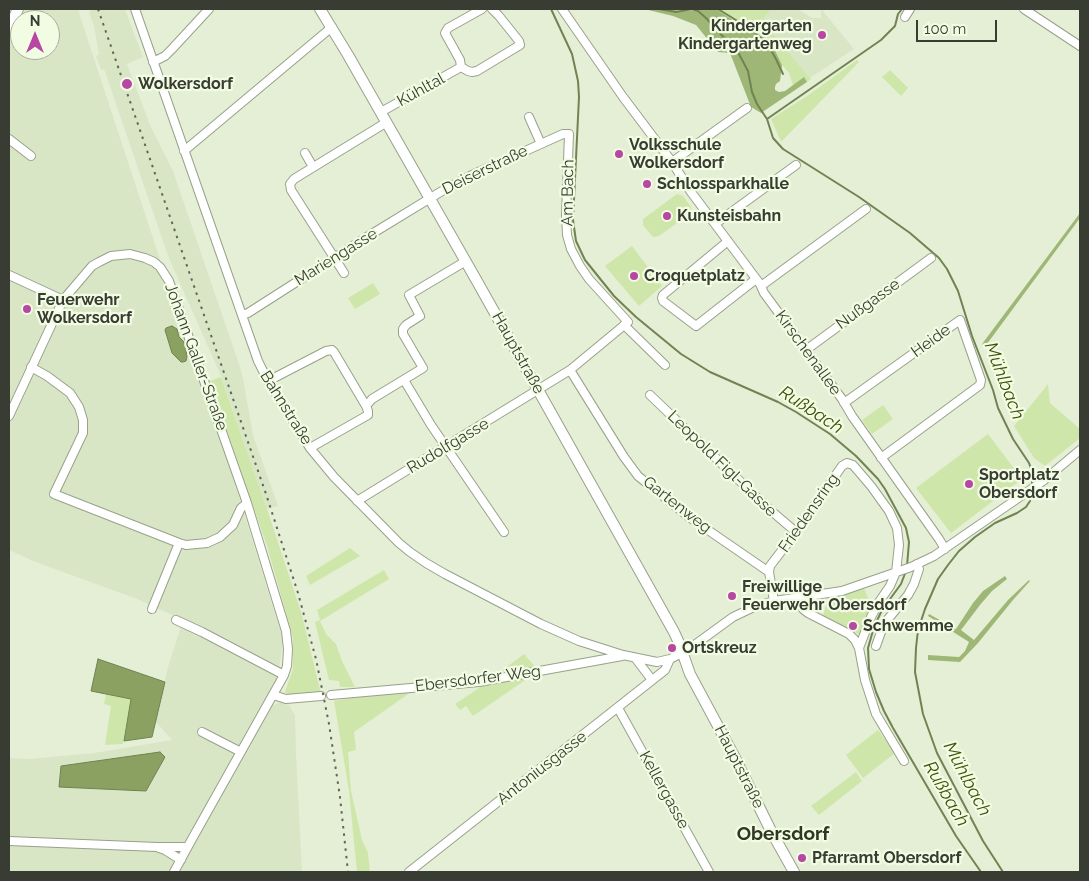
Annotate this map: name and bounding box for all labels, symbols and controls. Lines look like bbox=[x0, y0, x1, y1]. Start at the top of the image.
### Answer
north arrow bbox=[10, 10, 60, 60]
scale bar bbox=[919, 10, 1000, 42]
text: N bbox=[30, 13, 40, 29]
place label: Kindergarten Kindergartenweg bbox=[678, 16, 812, 54]
text: 100 m bbox=[924, 20, 966, 38]
marker: Kindergarten Kindergartenweg bbox=[816, 29, 828, 41]
street label: Kühltal bbox=[394, 69, 448, 111]
place label: Wolkersdorf bbox=[138, 74, 233, 94]
marker: Wolkersdorf bbox=[120, 77, 134, 91]
place label: Volksschule Wolkersdorf bbox=[629, 135, 724, 173]
street label: Deiserstraße bbox=[439, 141, 531, 199]
marker: Volksschule Wolkersdorf bbox=[613, 148, 625, 160]
street label: Am Bach bbox=[558, 159, 578, 227]
place label: Schlossparkhalle bbox=[657, 174, 789, 194]
marker: Schlossparkhalle bbox=[641, 178, 653, 190]
place label: Kunsteisbahn bbox=[677, 206, 781, 226]
marker: Kunsteisbahn bbox=[661, 210, 673, 222]
street label: Mariengasse bbox=[291, 224, 381, 290]
place label: Croquetplatz bbox=[644, 266, 745, 286]
marker: Croquetplatz bbox=[628, 270, 640, 282]
street label: Nußgasse bbox=[832, 274, 904, 334]
street label: Johann Galler-Straße bbox=[160, 281, 232, 433]
place label: Feuerwehr Wolkersdorf bbox=[37, 290, 132, 328]
marker: Feuerwehr Wolkersdorf bbox=[21, 303, 33, 315]
street label: Kirschenallee bbox=[771, 307, 845, 399]
street label: Hauptstraße bbox=[488, 309, 548, 397]
street label: Heide bbox=[908, 320, 954, 362]
water label: Mühlbach bbox=[979, 339, 1029, 423]
street label: Bahnstraße bbox=[256, 367, 316, 449]
water label: Rußbach bbox=[775, 381, 847, 439]
street label: Leopold Figl-Gasse bbox=[663, 407, 781, 521]
street label: Rudolfgasse bbox=[404, 414, 492, 478]
place label: Sportplatz Obersdorf bbox=[979, 465, 1059, 503]
street label: Friedensring bbox=[775, 470, 843, 556]
street label: Gartenweg bbox=[639, 472, 715, 538]
marker: Sportplatz Obersdorf bbox=[963, 478, 975, 490]
place label: Freiwillige Feuerwehr Obersdorf bbox=[742, 577, 906, 615]
marker: Freiwillige Feuerwehr Obersdorf bbox=[726, 590, 738, 602]
place label: Schwemme bbox=[863, 616, 953, 636]
marker: Schwemme bbox=[847, 620, 859, 632]
place label: Ortskreuz bbox=[682, 638, 757, 658]
marker: Ortskreuz bbox=[666, 642, 678, 654]
street label: Ebersdorfer Weg bbox=[414, 662, 542, 696]
street label: Hauptstraße bbox=[710, 722, 768, 812]
street label: Antoniusgasse bbox=[493, 727, 591, 809]
water label: Mühlbach bbox=[938, 738, 996, 820]
street label: Kellergasse bbox=[635, 748, 693, 832]
water label: Rußbach bbox=[919, 757, 973, 831]
district label: Obersdorf bbox=[737, 823, 829, 845]
place label: Pfarramt Obersdorf bbox=[812, 848, 961, 868]
marker: Pfarramt Obersdorf bbox=[796, 852, 808, 864]

